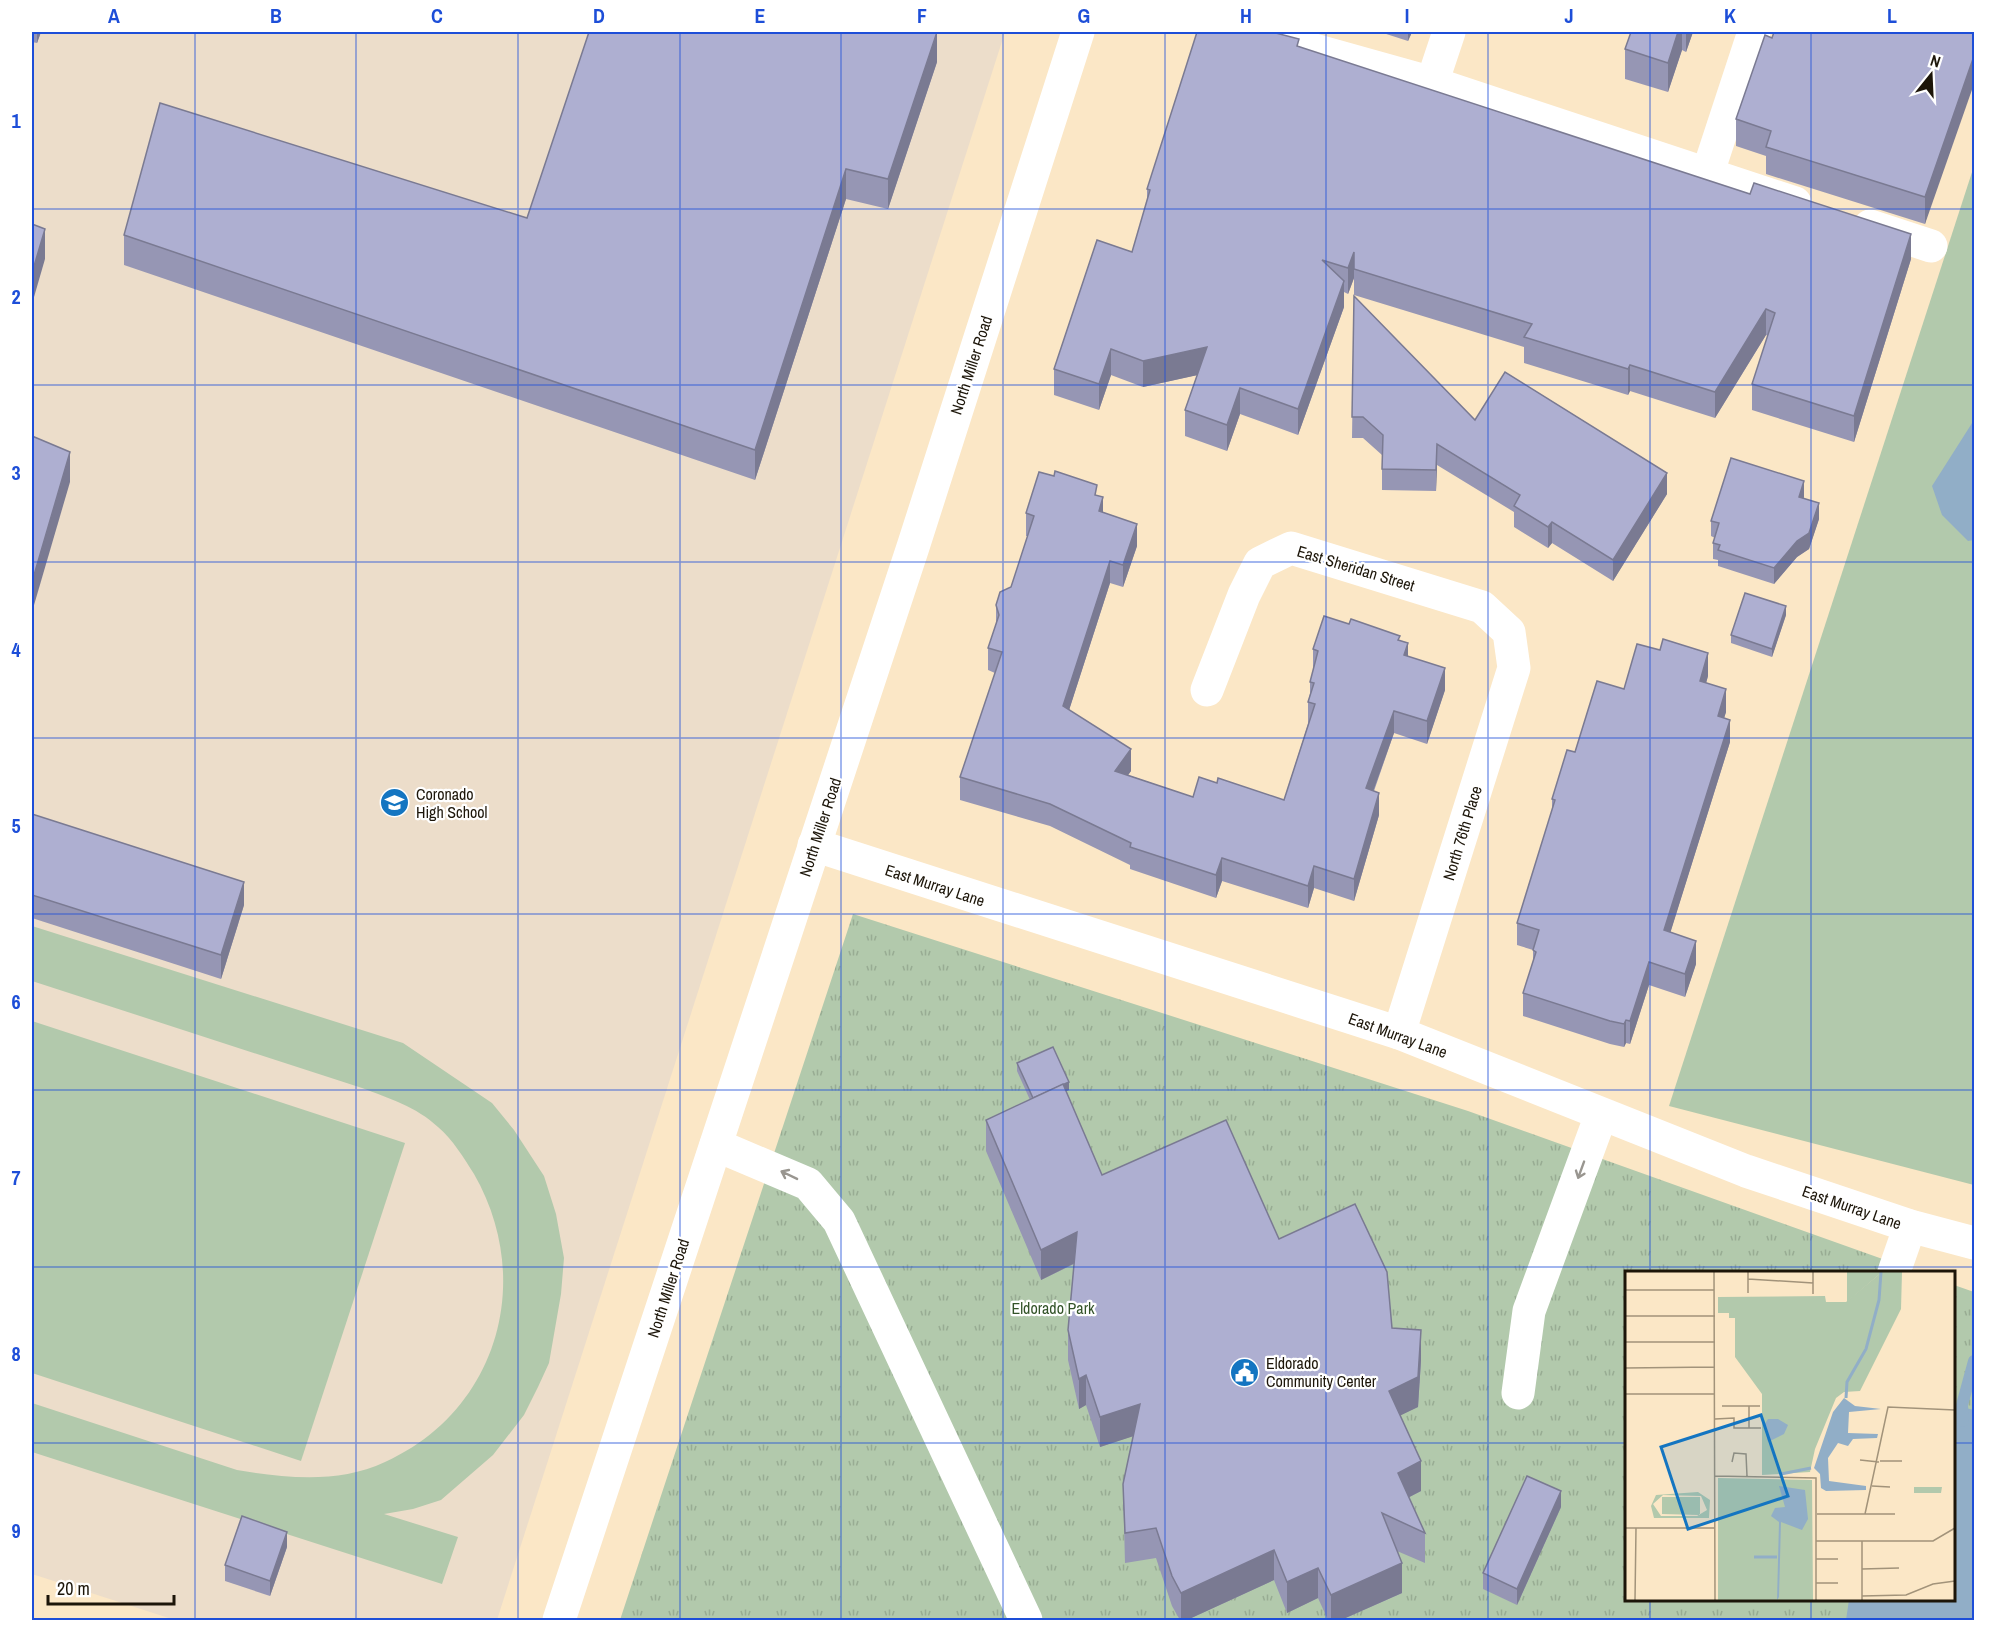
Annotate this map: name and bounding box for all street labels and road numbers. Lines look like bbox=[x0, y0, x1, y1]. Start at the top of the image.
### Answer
street label: North Miller Road bbox=[945, 313, 997, 417]
street label: East Sheridan Street bbox=[1295, 540, 1418, 596]
street label: North Miller Road bbox=[794, 775, 846, 879]
street label: North 76th Place bbox=[1437, 783, 1487, 883]
street label: East Murray Lane bbox=[882, 859, 988, 911]
street label: East Murray Lane bbox=[1346, 1007, 1450, 1063]
street label: East Murray Lane bbox=[1799, 1180, 1905, 1234]
street label: North Miller Road bbox=[642, 1236, 694, 1340]

